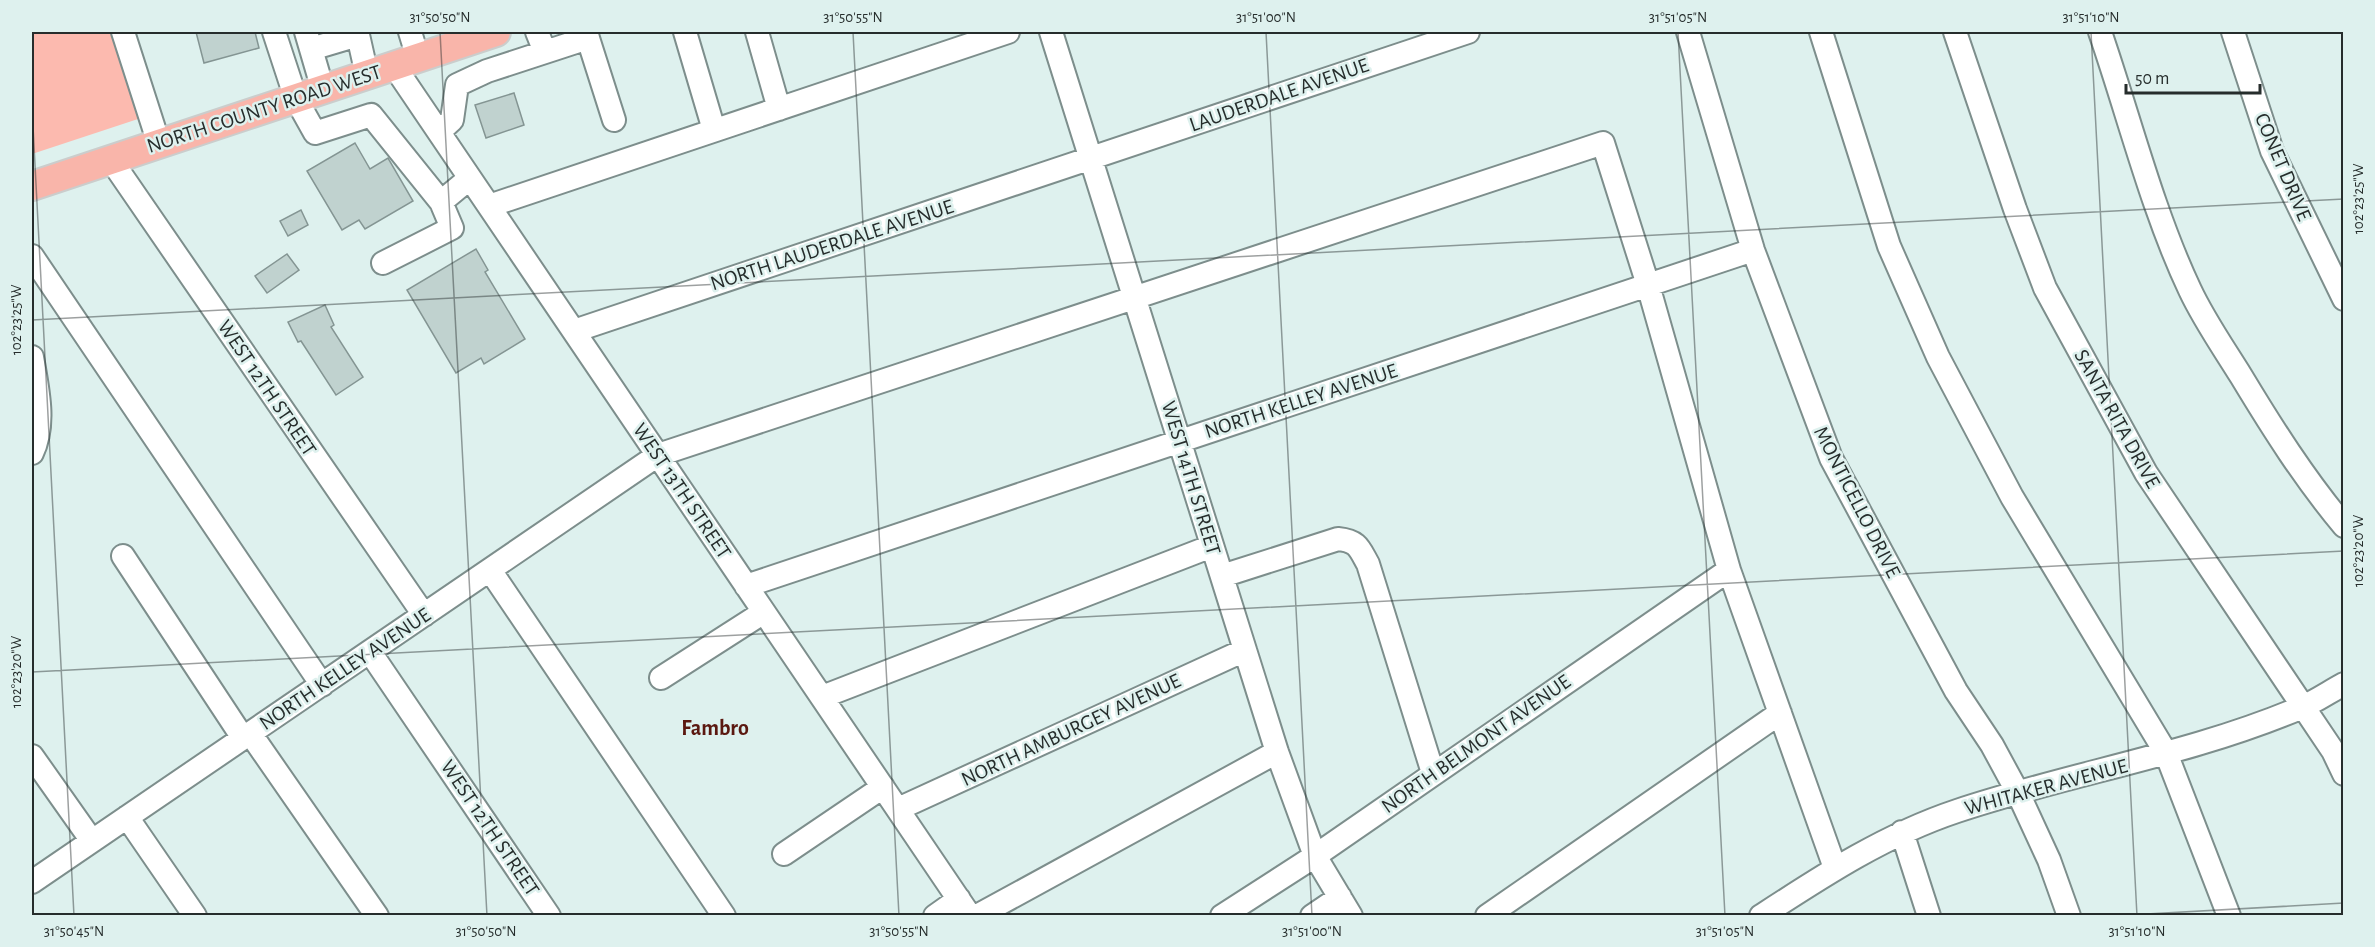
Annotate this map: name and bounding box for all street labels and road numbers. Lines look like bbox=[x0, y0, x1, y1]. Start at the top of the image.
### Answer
street label: LAUDERDALE AVENUE bbox=[1187, 54, 1371, 136]
street label: NORTH COUNTY ROAD WEST bbox=[144, 61, 384, 157]
street label: CONET DRIVE bbox=[2251, 110, 2315, 224]
street label: NORTH LAUDERDALE AVENUE bbox=[708, 196, 956, 294]
street label: WEST 12TH STREET bbox=[214, 316, 320, 460]
street label: SANTA RITA DRIVE bbox=[2070, 346, 2164, 492]
street label: NORTH KELLEY AVENUE bbox=[1202, 360, 1400, 442]
street label: WEST 14TH STREET bbox=[1158, 399, 1224, 557]
street label: WEST 13TH STREET bbox=[629, 420, 735, 562]
street label: MONTICELLO DRIVE bbox=[1810, 423, 1904, 581]
street label: NORTH KELLEY AVENUE bbox=[256, 604, 434, 734]
street label: NORTH AMBURGEY AVENUE bbox=[958, 670, 1184, 790]
street label: NORTH BELMONT AVENUE bbox=[1378, 671, 1574, 817]
street label: WHITAKER AVENUE bbox=[1962, 755, 2130, 819]
street label: WEST 12TH STREET bbox=[437, 756, 543, 900]

